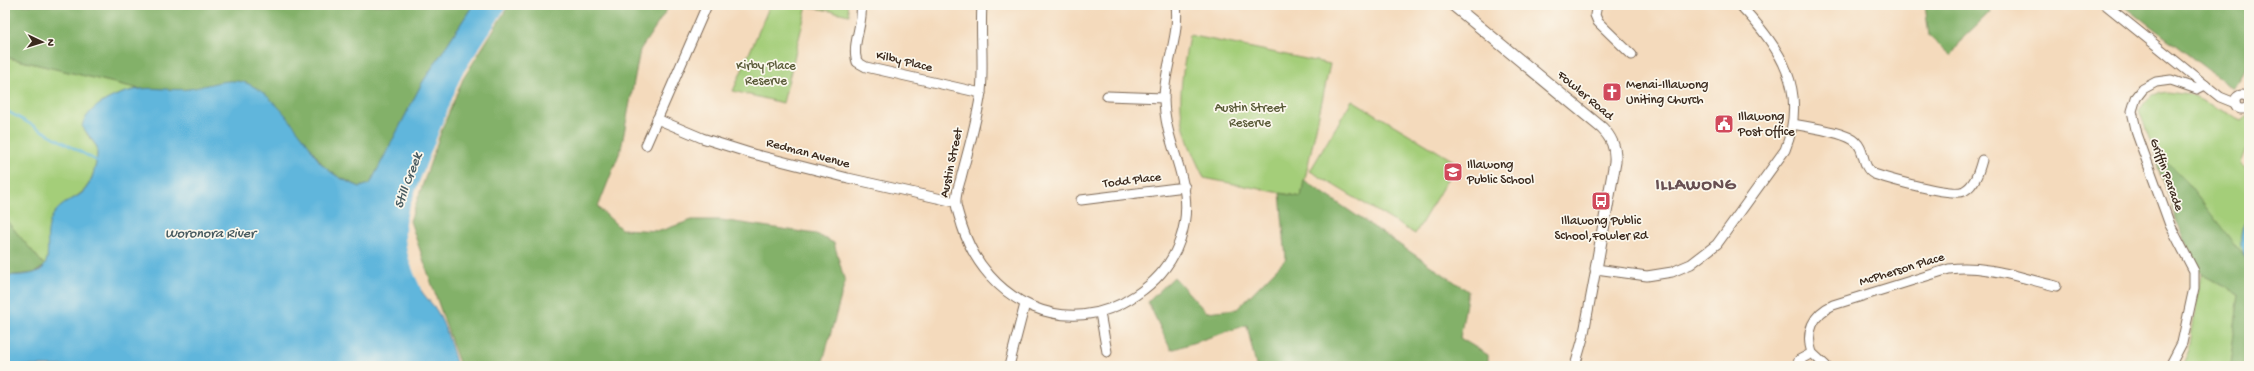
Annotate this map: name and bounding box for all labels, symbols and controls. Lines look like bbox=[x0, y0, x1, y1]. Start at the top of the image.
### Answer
north arrow bbox=[22, 22, 62, 62]
text: N bbox=[44, 39, 56, 47]
street label: Kilby Place bbox=[874, 48, 934, 76]
park label: Kirby Place Reserve bbox=[736, 59, 796, 89]
street label: Fowler Road bbox=[1553, 67, 1617, 125]
place label: Menai-Illawong Uniting Church bbox=[1626, 78, 1708, 108]
church icon: Menai-Illawong Uniting Church bbox=[1601, 81, 1623, 103]
park label: Austin Street Reserve bbox=[1215, 101, 1287, 131]
place label: Illawong Post Office bbox=[1737, 110, 1795, 140]
public building icon: Illawong Post Office bbox=[1713, 113, 1735, 135]
street label: Austin Street bbox=[937, 125, 967, 199]
street label: Redman Avenue bbox=[765, 136, 852, 172]
street label: Griffin Parade bbox=[2146, 137, 2186, 214]
water label: Still Creek bbox=[391, 149, 427, 211]
place label: Illawong Public School bbox=[1466, 158, 1534, 188]
school or university icon: Illawong Public School bbox=[1442, 161, 1464, 183]
street label: Todd Place bbox=[1101, 170, 1162, 192]
district label: ILLAWONG bbox=[1655, 176, 1737, 196]
bus stop icon: Illawong Public School,Fowler Rd bbox=[1590, 190, 1612, 212]
place label: Illawong Public School,Fowler Rd bbox=[1554, 214, 1649, 244]
water label: Woronora River bbox=[165, 226, 258, 243]
street label: McPherson Place bbox=[1858, 250, 1947, 290]

